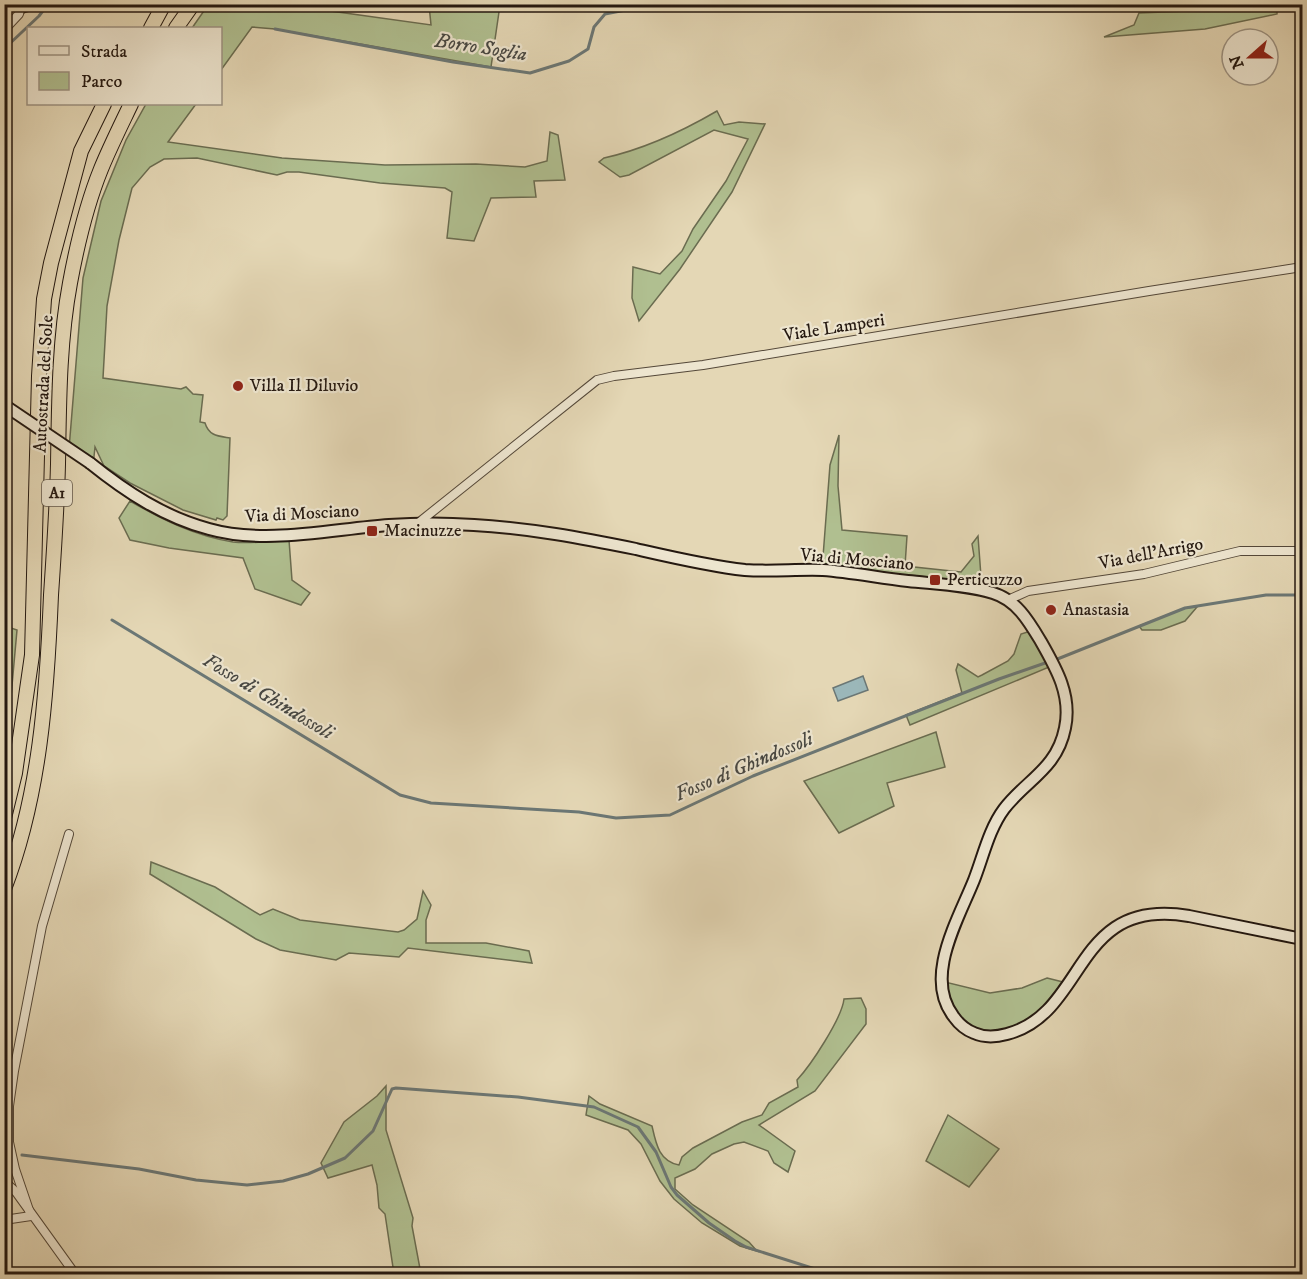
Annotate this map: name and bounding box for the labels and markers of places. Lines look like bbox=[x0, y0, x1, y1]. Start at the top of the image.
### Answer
place label: Villa Il Diluvio bbox=[249, 375, 359, 397]
marker: Villa Il Diluvio bbox=[231, 379, 245, 393]
place label: Macinuzze bbox=[384, 520, 462, 542]
marker: Macinuzze bbox=[365, 524, 379, 538]
place label: Perticuzzo bbox=[947, 569, 1023, 591]
marker: Perticuzzo bbox=[928, 573, 942, 587]
place label: Anastasia bbox=[1063, 599, 1130, 621]
marker: Anastasia bbox=[1044, 603, 1058, 617]

